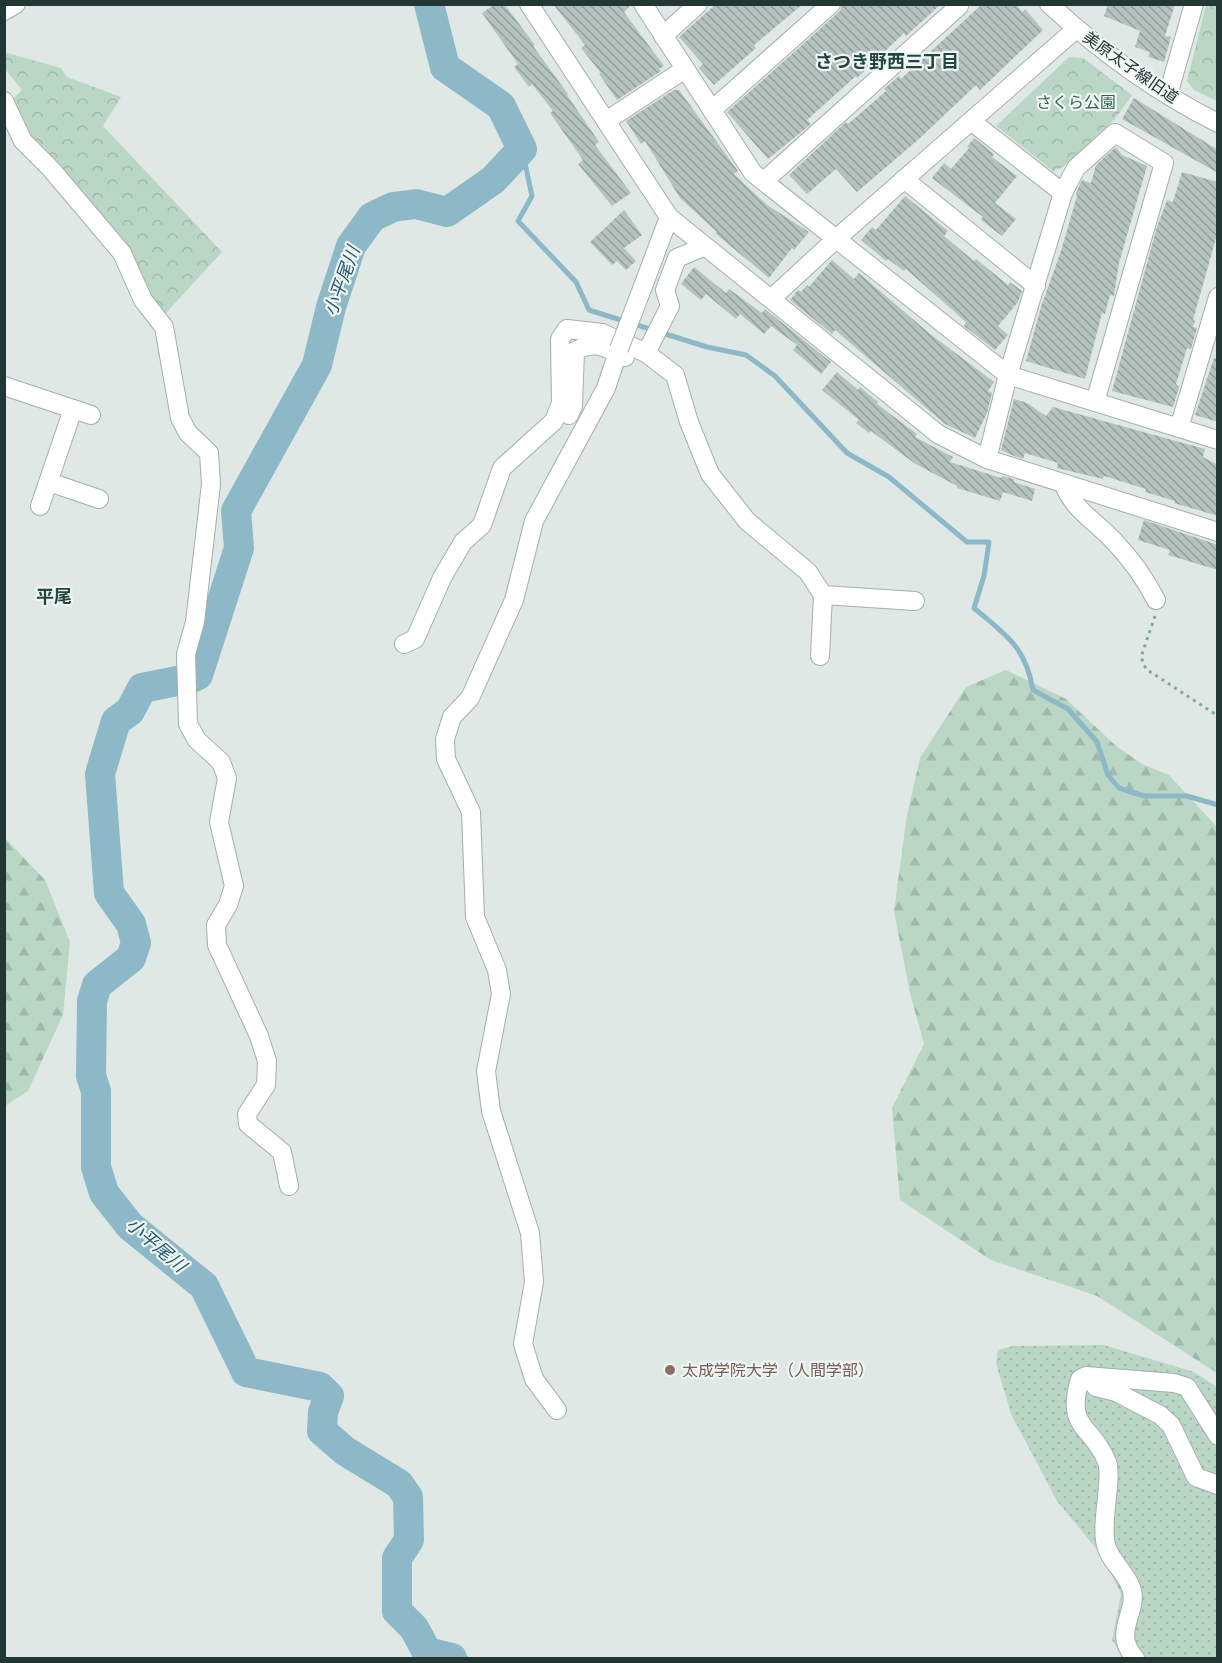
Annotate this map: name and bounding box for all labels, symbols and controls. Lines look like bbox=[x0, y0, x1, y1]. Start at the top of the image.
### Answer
street label: 美原太子線旧道 bbox=[1079, 27, 1183, 107]
district label: さつき野西三丁目 bbox=[815, 50, 959, 73]
park label: さくら公園 bbox=[1036, 92, 1116, 112]
water label: 小平尾川 bbox=[318, 241, 365, 319]
district label: 平尾 bbox=[36, 585, 72, 608]
water label: 小平尾川 bbox=[122, 1212, 193, 1278]
place label: 太成学院大学（人間学部） bbox=[682, 1360, 874, 1380]
marker: 太成学院大学（人間学部） bbox=[663, 1363, 677, 1377]

